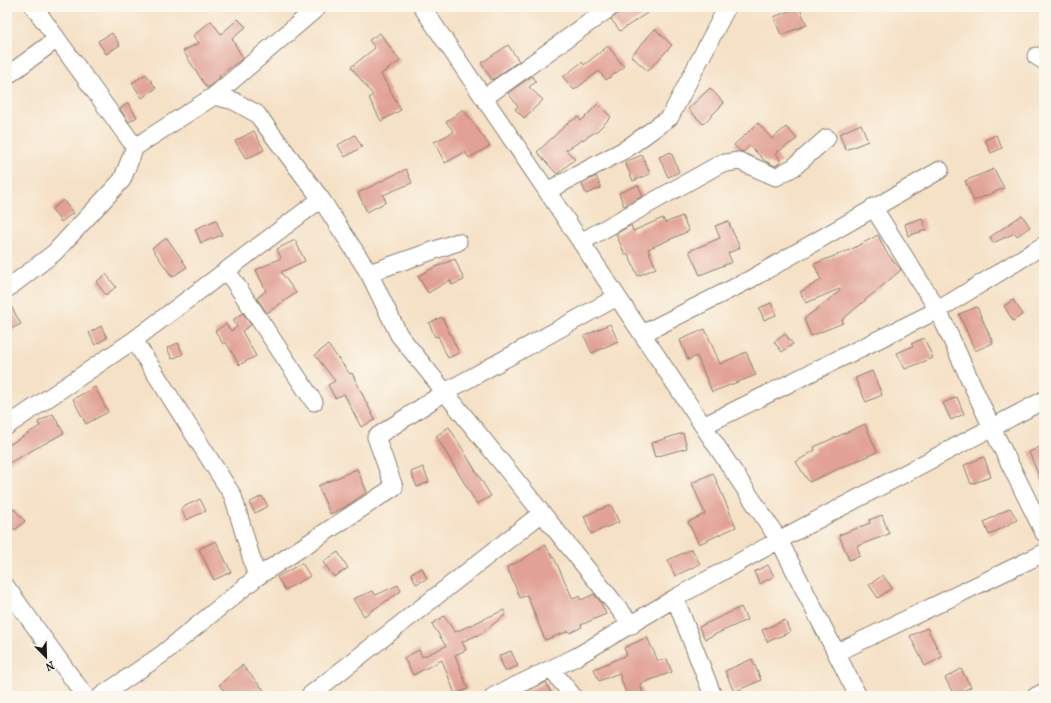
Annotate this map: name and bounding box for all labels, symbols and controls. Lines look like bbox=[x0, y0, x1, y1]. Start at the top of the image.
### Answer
north arrow bbox=[26, 637, 66, 677]
text: N bbox=[43, 658, 56, 674]

